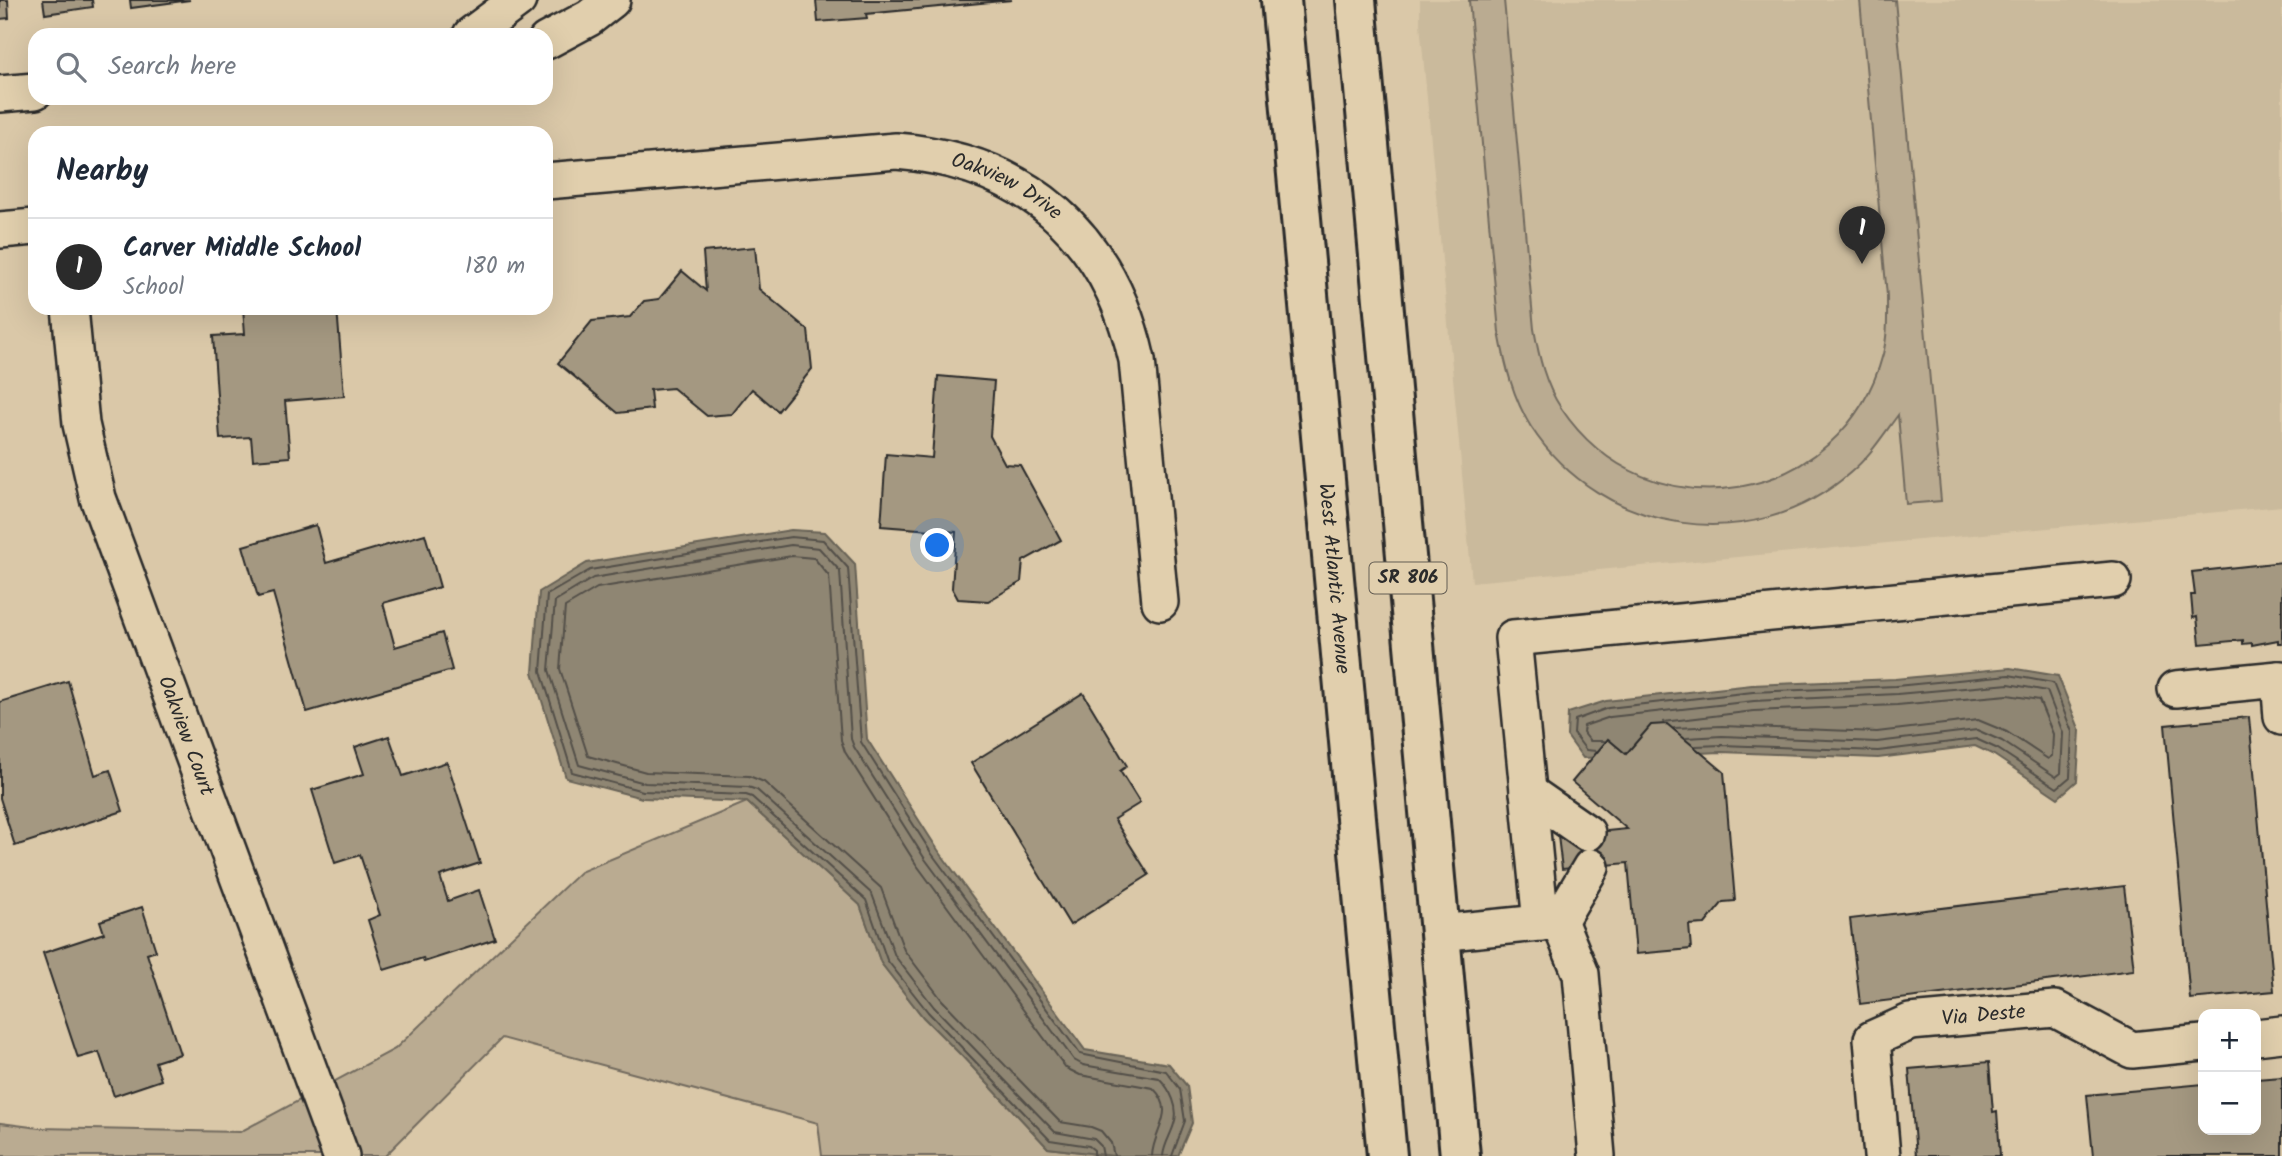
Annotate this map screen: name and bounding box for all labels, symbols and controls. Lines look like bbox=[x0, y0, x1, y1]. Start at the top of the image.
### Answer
search box bbox=[28, 28, 553, 105]
text: Search here bbox=[108, 46, 236, 88]
icon: search bbox=[52, 48, 90, 86]
street label: Oakview Drive bbox=[947, 144, 1070, 229]
text: Nearby bbox=[56, 148, 148, 196]
pin: 1 bbox=[1839, 206, 1885, 264]
text: Carver Middle School bbox=[123, 228, 361, 270]
text: 1 bbox=[76, 249, 82, 285]
text: 180 m bbox=[465, 249, 525, 285]
text: School bbox=[123, 270, 184, 306]
street label: West Atlantic Avenue bbox=[1309, 482, 1359, 676]
your location bbox=[920, 528, 954, 562]
road number: SR 806 bbox=[1370, 562, 1446, 594]
street label: Oakview Court bbox=[149, 671, 223, 801]
street label: Via Deste bbox=[1940, 995, 2028, 1036]
map controls bbox=[2198, 1009, 2261, 1135]
button: + bbox=[2198, 1009, 2261, 1072]
button: − bbox=[2198, 1072, 2261, 1135]

